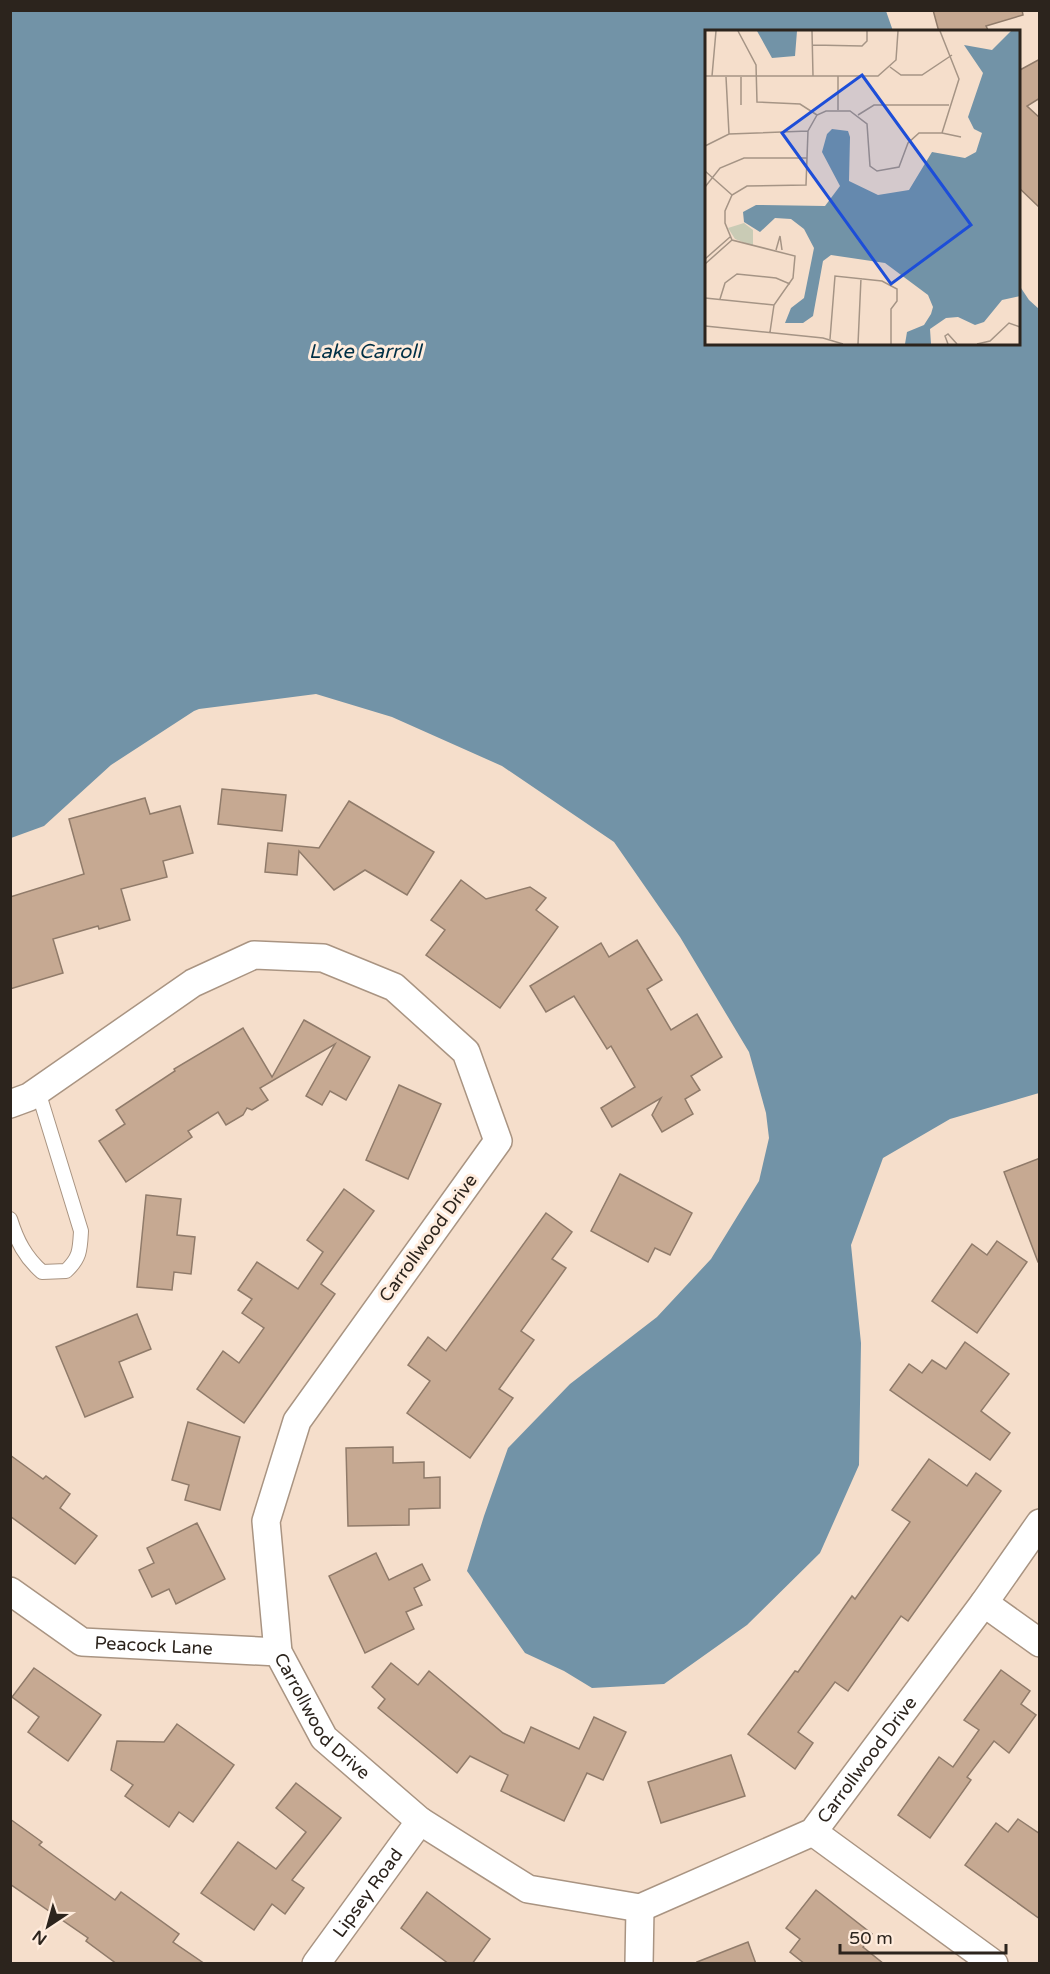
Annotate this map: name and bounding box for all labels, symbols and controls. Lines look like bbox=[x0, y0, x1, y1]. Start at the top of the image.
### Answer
inset map bbox=[705, 30, 1020, 345]
water label: Lake Carroll bbox=[309, 340, 423, 364]
street label: Carrollwood Drive bbox=[374, 1170, 482, 1306]
street label: Peacock Lane bbox=[94, 1632, 213, 1660]
street label: Carrollwood Drive bbox=[269, 1649, 375, 1784]
street label: Carrollwood Drive bbox=[812, 1692, 921, 1828]
street label: Lipsey Road bbox=[328, 1844, 407, 1942]
north arrow bbox=[18, 1896, 78, 1956]
scale bar bbox=[840, 1917, 1006, 1955]
text: N bbox=[29, 1925, 51, 1949]
text: 50 m bbox=[849, 1927, 893, 1949]

